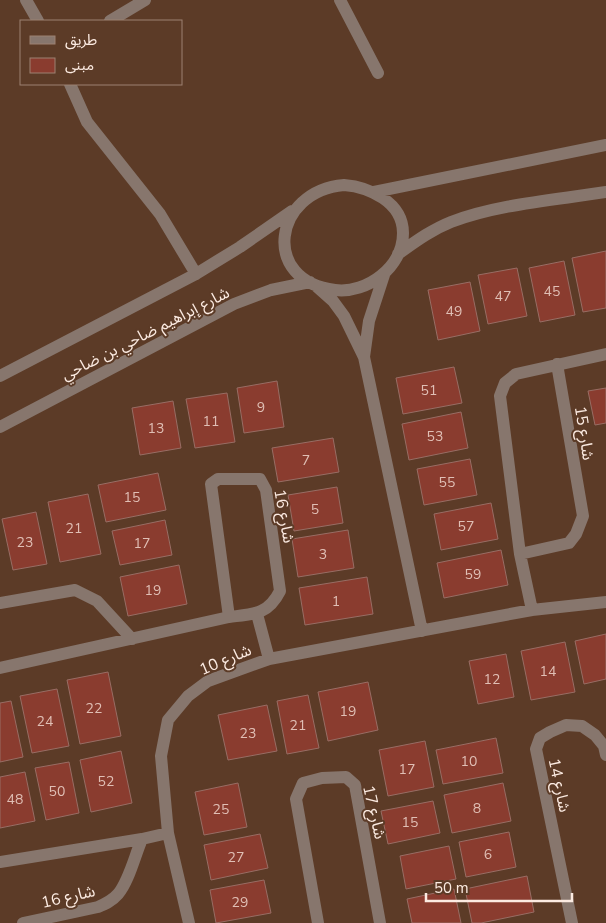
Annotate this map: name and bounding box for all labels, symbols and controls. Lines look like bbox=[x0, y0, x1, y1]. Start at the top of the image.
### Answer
legend bbox=[20, 20, 182, 85]
text: طريق bbox=[65, 30, 97, 50]
text: مبنى bbox=[65, 55, 94, 75]
street label: شارع إبراهيم ضاحي بن ضاحي bbox=[58, 282, 234, 387]
house number: 45 bbox=[544, 282, 560, 301]
house number: 47 bbox=[495, 287, 511, 306]
house number: 49 bbox=[446, 302, 462, 321]
house number: 51 bbox=[421, 381, 437, 400]
house number: 9 bbox=[257, 398, 265, 417]
street label: شارع 15 bbox=[568, 405, 599, 462]
house number: 11 bbox=[203, 412, 219, 431]
house number: 13 bbox=[148, 419, 164, 438]
house number: 53 bbox=[427, 427, 443, 446]
house number: 7 bbox=[302, 451, 310, 470]
house number: 55 bbox=[439, 473, 455, 492]
street label: شارع 16 bbox=[267, 487, 300, 545]
house number: 15 bbox=[124, 488, 140, 507]
house number: 5 bbox=[311, 500, 319, 519]
house number: 57 bbox=[458, 517, 474, 536]
house number: 21 bbox=[66, 519, 82, 538]
house number: 23 bbox=[17, 533, 33, 552]
house number: 17 bbox=[134, 534, 150, 553]
house number: 3 bbox=[319, 545, 327, 564]
house number: 59 bbox=[465, 565, 481, 584]
house number: 19 bbox=[145, 581, 161, 600]
house number: 1 bbox=[332, 592, 340, 611]
street label: شارع 10 bbox=[196, 639, 255, 682]
house number: 14 bbox=[540, 662, 556, 681]
house number: 12 bbox=[484, 670, 500, 689]
house number: 22 bbox=[86, 699, 102, 718]
house number: 19 bbox=[340, 702, 356, 721]
house number: 24 bbox=[37, 712, 53, 731]
house number: 21 bbox=[290, 716, 306, 735]
house number: 23 bbox=[240, 724, 256, 743]
house number: 10 bbox=[461, 752, 477, 771]
street label: شارع 14 bbox=[542, 756, 575, 814]
house number: 17 bbox=[399, 760, 415, 779]
house number: 52 bbox=[98, 772, 114, 791]
house number: 50 bbox=[49, 782, 65, 801]
street label: شارع 17 bbox=[356, 783, 391, 841]
house number: 48 bbox=[7, 790, 23, 809]
house number: 8 bbox=[473, 799, 481, 818]
house number: 25 bbox=[213, 800, 229, 819]
house number: 15 bbox=[402, 813, 418, 832]
house number: 6 bbox=[484, 845, 492, 864]
house number: 27 bbox=[228, 848, 244, 867]
scale bar bbox=[426, 870, 572, 902]
text: 50 m bbox=[434, 878, 469, 898]
street label: شارع 16 bbox=[39, 880, 97, 915]
house number: 29 bbox=[232, 893, 248, 912]

